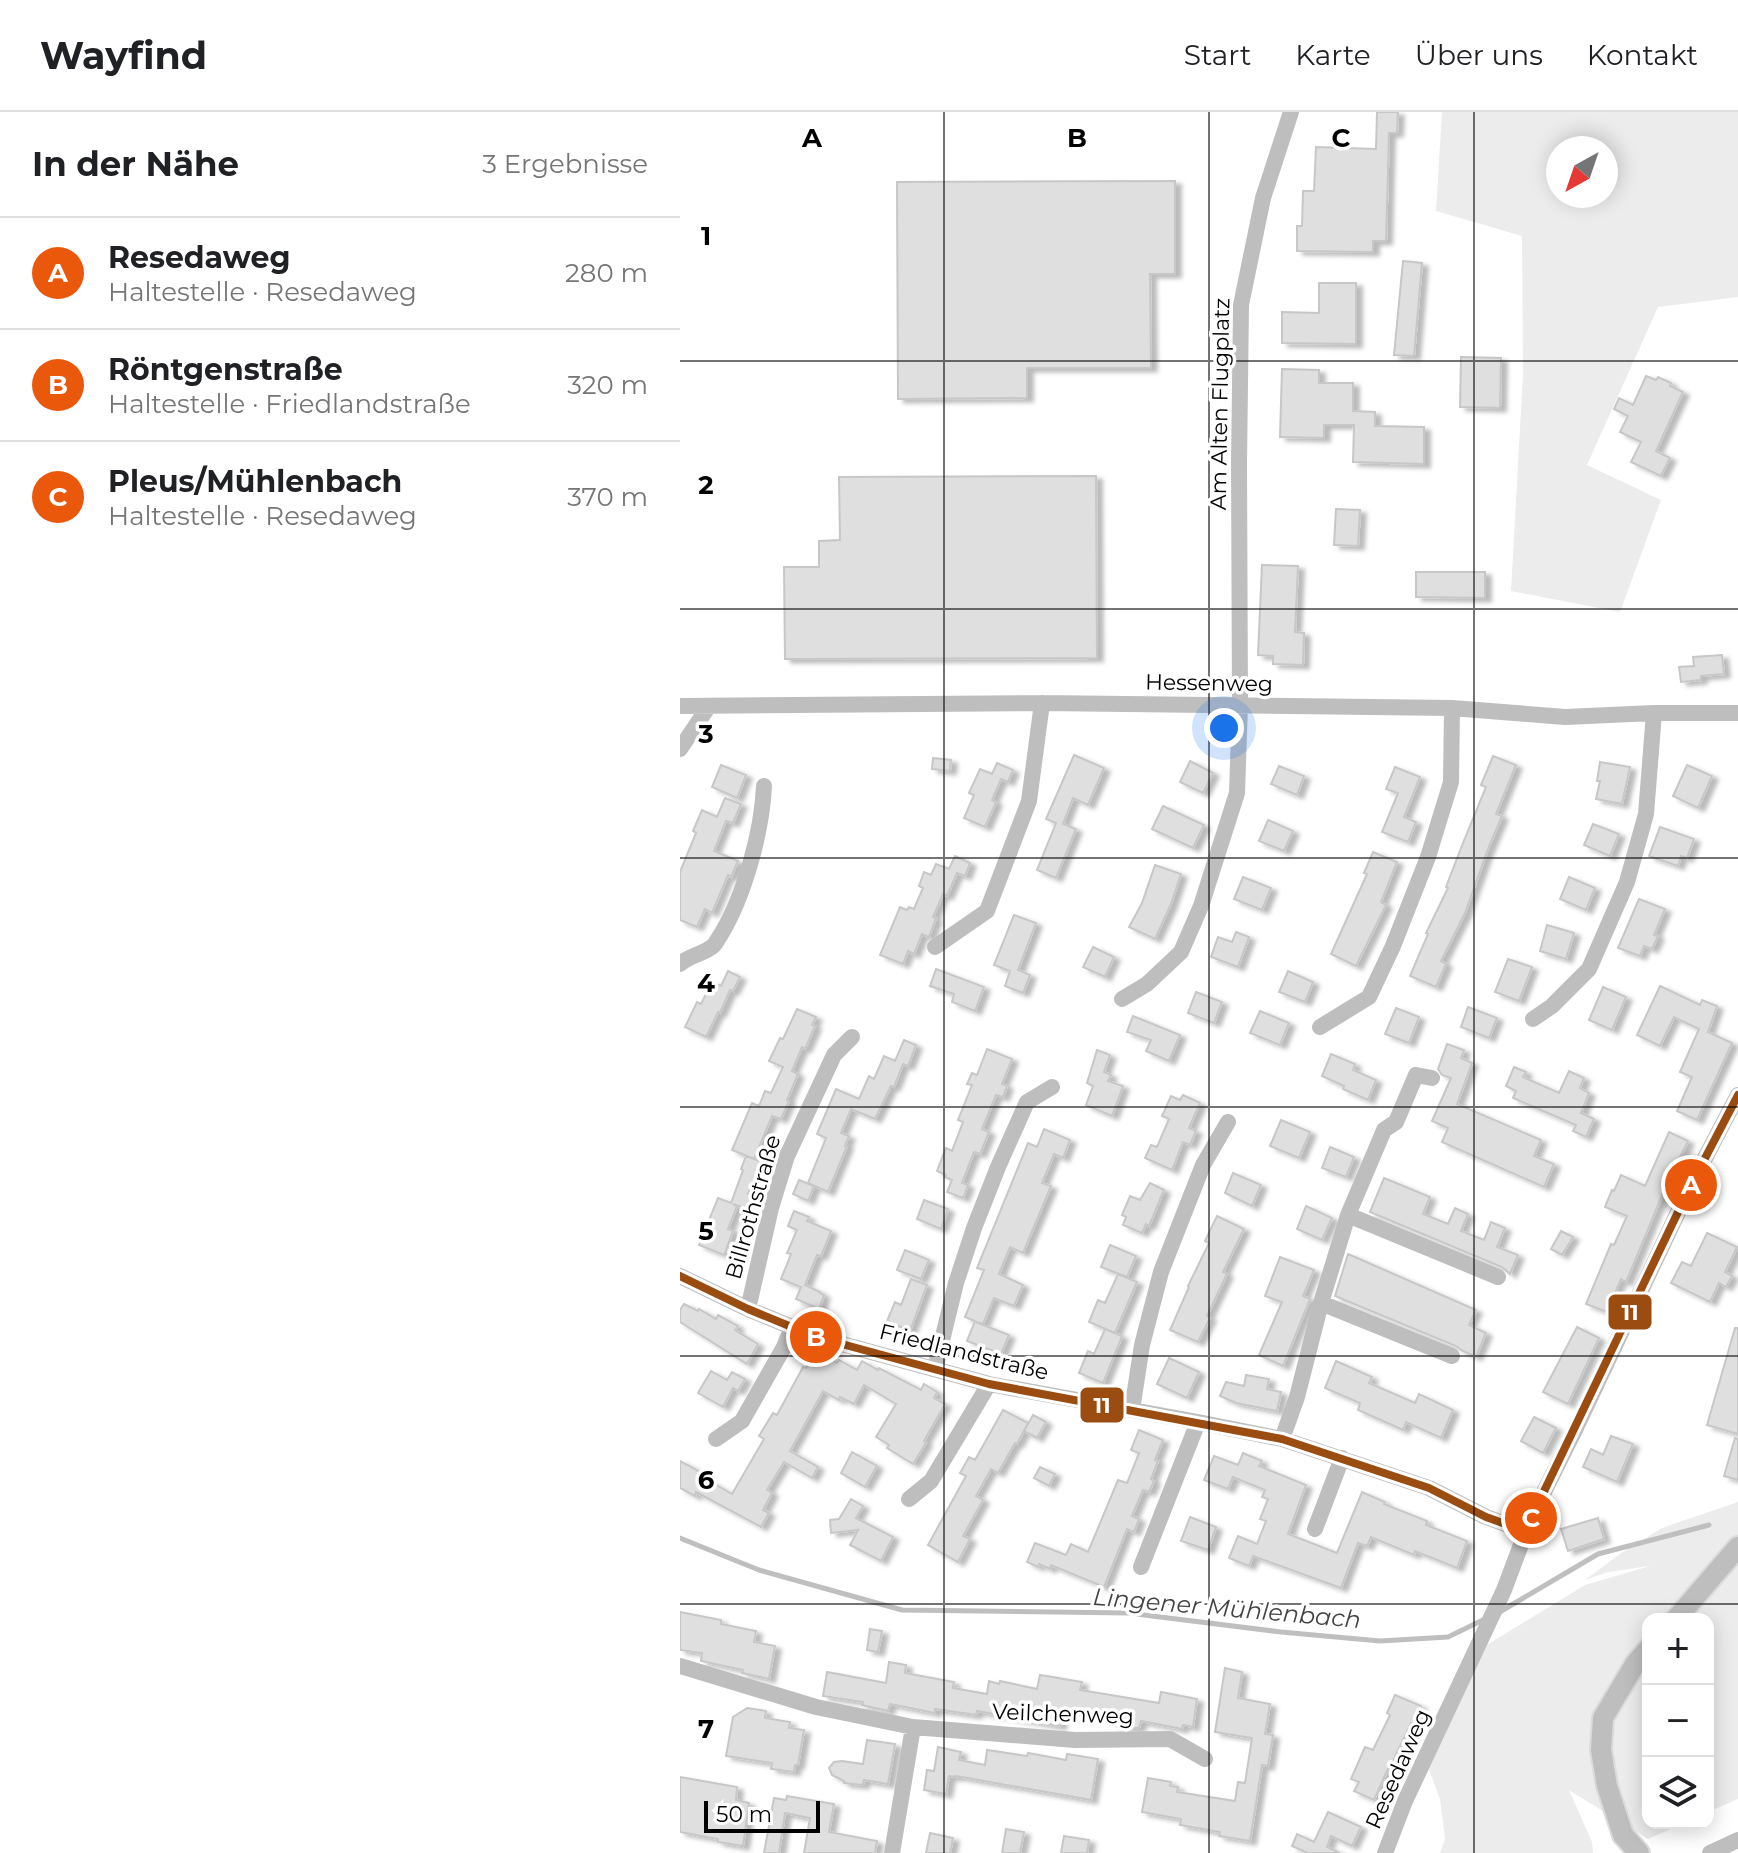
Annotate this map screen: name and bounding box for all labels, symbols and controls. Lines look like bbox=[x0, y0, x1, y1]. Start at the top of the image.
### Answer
text: Wayfind bbox=[40, 32, 207, 79]
text: Start bbox=[1184, 38, 1251, 72]
text: Karte bbox=[1295, 38, 1371, 72]
text: Über uns bbox=[1415, 38, 1543, 72]
text: Kontakt bbox=[1587, 38, 1698, 72]
text: A bbox=[801, 122, 823, 154]
text: B bbox=[1067, 122, 1087, 154]
text: C bbox=[1332, 122, 1351, 154]
north arrow bbox=[1546, 136, 1618, 208]
text: In der Nähe bbox=[32, 143, 239, 185]
text: 3 Ergebnisse bbox=[482, 148, 648, 180]
text: 1 bbox=[701, 220, 711, 252]
text: Resedaweg bbox=[108, 239, 290, 276]
text: A bbox=[48, 257, 68, 289]
text: 280 m bbox=[565, 257, 648, 289]
text: Haltestelle · Resedaweg bbox=[108, 276, 417, 308]
street label: Am Alten Flugplatz bbox=[1205, 298, 1235, 510]
text: Röntgenstraße bbox=[108, 351, 343, 388]
text: B bbox=[48, 369, 68, 401]
text: 320 m bbox=[567, 369, 648, 401]
text: Haltestelle · Friedlandstraße bbox=[108, 388, 471, 420]
text: Pleus/Mühlenbach bbox=[108, 463, 402, 500]
text: 2 bbox=[698, 469, 714, 501]
text: C bbox=[49, 481, 67, 513]
text: 370 m bbox=[567, 481, 648, 513]
text: Haltestelle · Resedaweg bbox=[108, 500, 417, 532]
street label: Hessenweg bbox=[1145, 668, 1273, 698]
your location bbox=[1204, 708, 1244, 748]
text: 3 bbox=[697, 718, 714, 750]
text: 4 bbox=[697, 967, 715, 999]
street label: Billrothstraße bbox=[719, 1132, 787, 1282]
pin: A bbox=[1665, 1155, 1717, 1215]
text: 5 bbox=[698, 1215, 714, 1247]
line badge: 11 bbox=[1607, 1293, 1653, 1331]
text: 11 bbox=[1621, 1299, 1639, 1326]
pin: B bbox=[790, 1307, 842, 1367]
street label: Friedlandstraße bbox=[876, 1318, 1052, 1386]
line badge: 11 bbox=[1079, 1386, 1125, 1424]
text: 11 bbox=[1093, 1392, 1111, 1419]
text: 6 bbox=[698, 1464, 715, 1496]
pin: C bbox=[1505, 1488, 1557, 1548]
water label: Lingener Mühlenbach bbox=[1092, 1582, 1362, 1634]
map controls bbox=[1642, 1613, 1714, 1829]
button: + bbox=[1642, 1613, 1714, 1685]
button: − bbox=[1642, 1685, 1714, 1757]
street label: Veilchenweg bbox=[992, 1698, 1134, 1730]
street label: Resedaweg bbox=[1360, 1705, 1436, 1833]
text: 7 bbox=[698, 1713, 714, 1745]
button: layers bbox=[1642, 1757, 1714, 1829]
scale bar bbox=[704, 1797, 820, 1833]
text: 50 m bbox=[716, 1801, 772, 1828]

